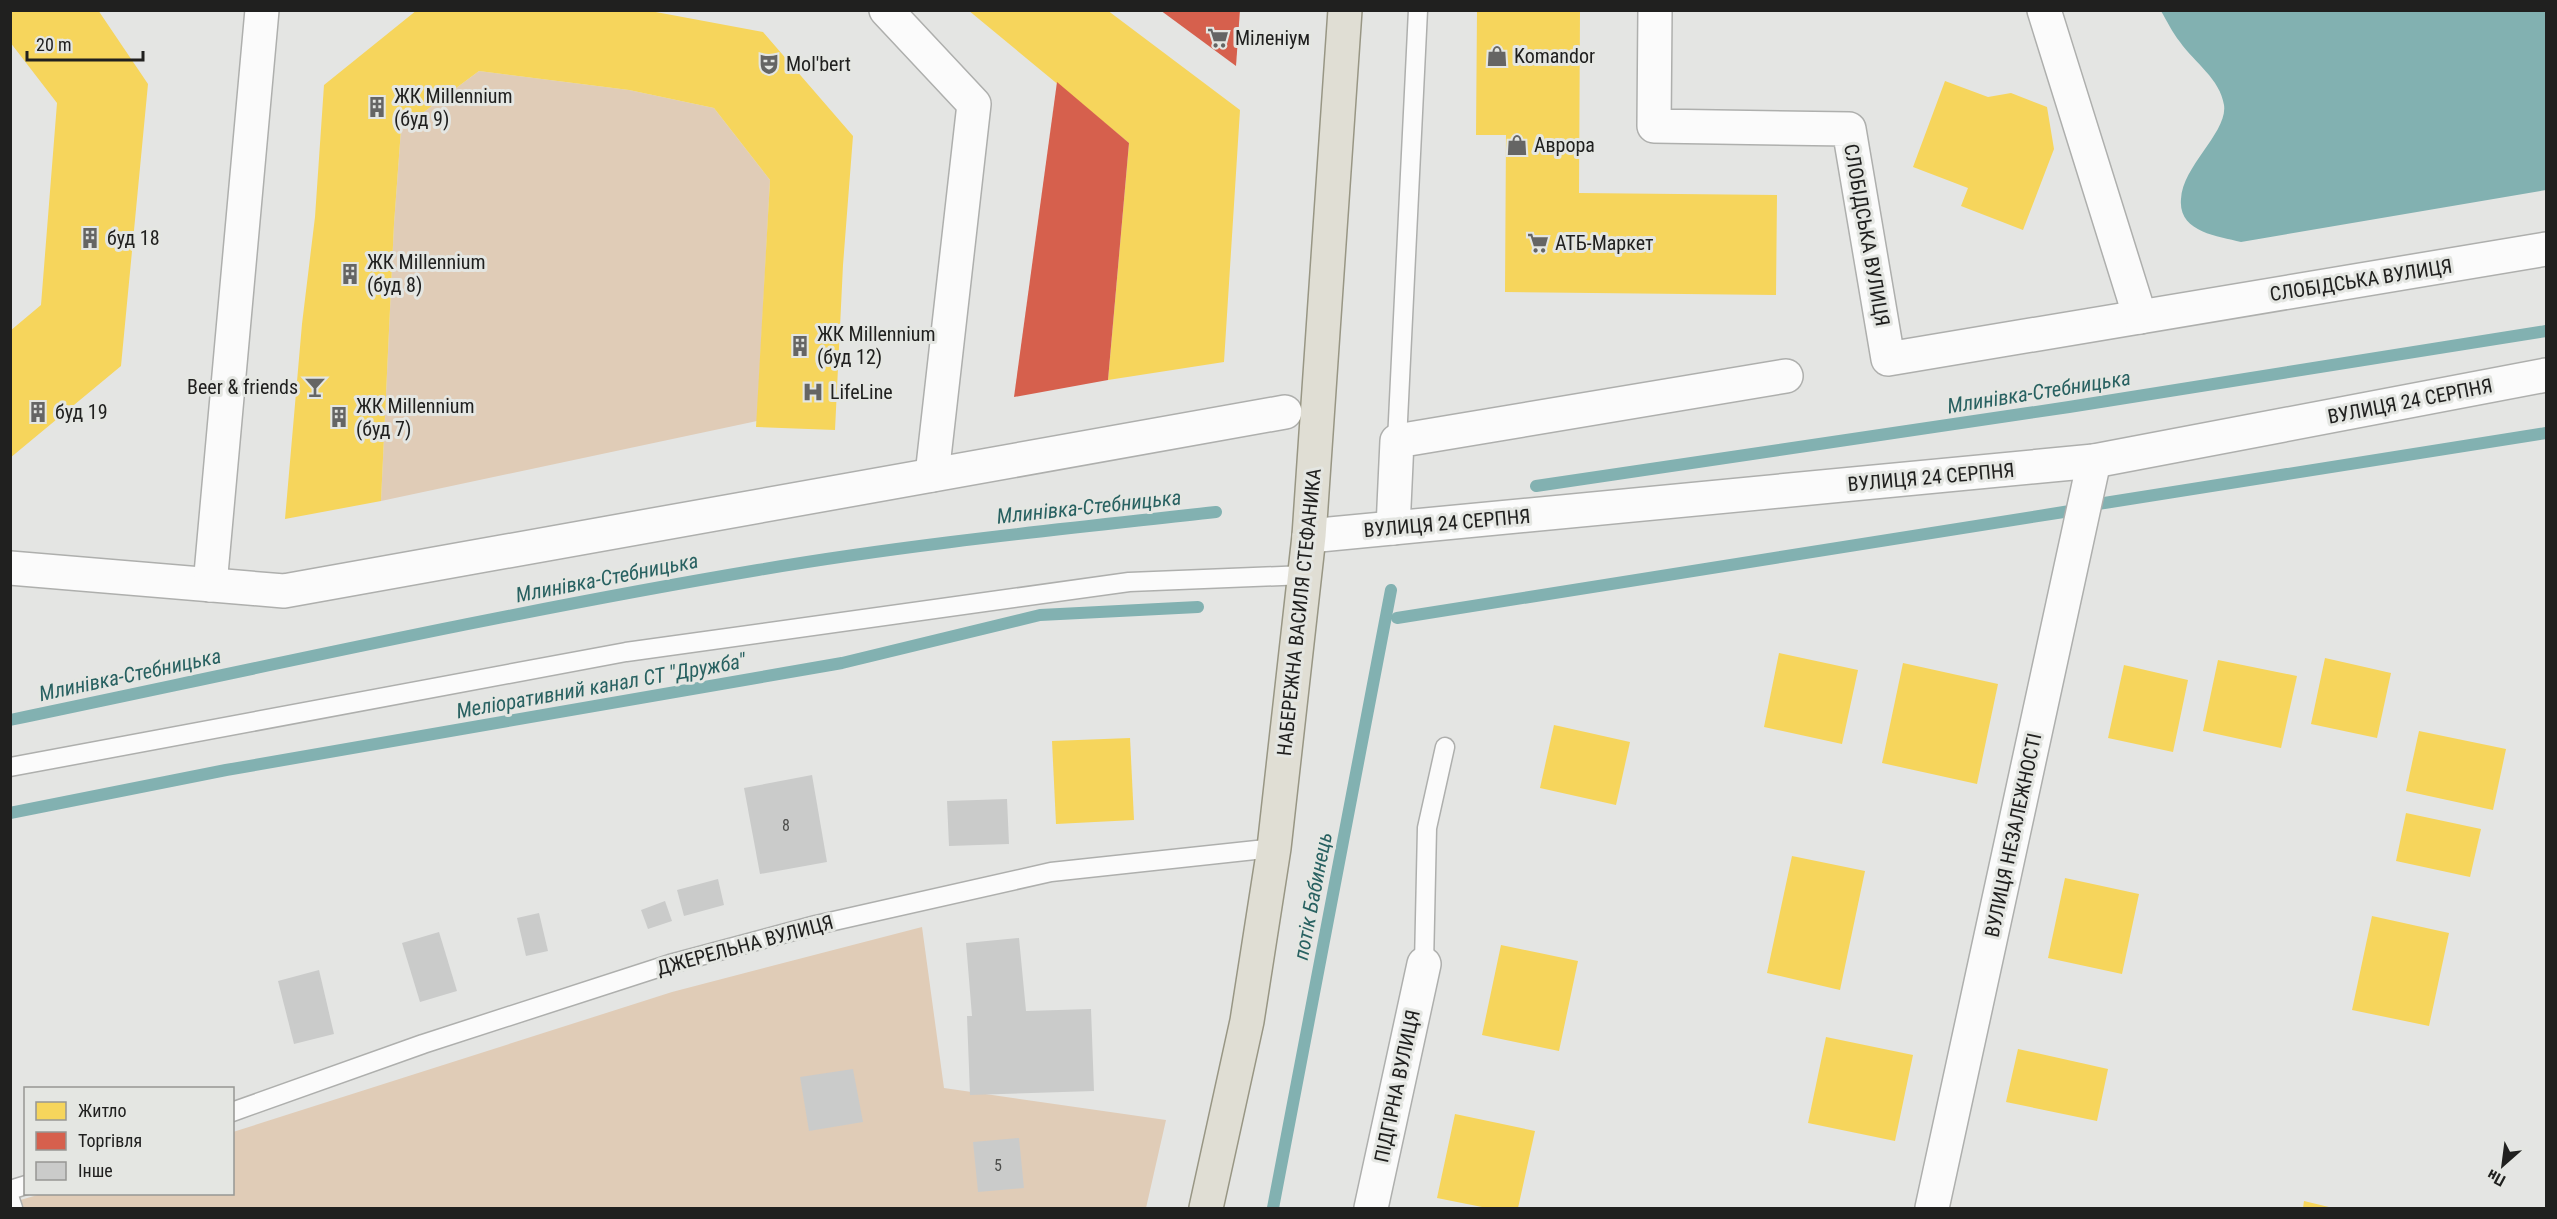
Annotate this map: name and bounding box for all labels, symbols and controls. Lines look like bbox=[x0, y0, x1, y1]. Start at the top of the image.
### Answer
scale bar bbox=[27, 24, 142, 62]
supermarket icon: Міленіум bbox=[1206, 26, 1230, 50]
place label: Міленіум bbox=[1235, 26, 1310, 50]
text: 20 m bbox=[36, 34, 71, 55]
shop icon: Komandor bbox=[1485, 44, 1509, 68]
place label: Komandor bbox=[1514, 44, 1595, 68]
theatre icon: Mol'bert bbox=[757, 52, 781, 76]
place label: Mol'bert bbox=[786, 52, 851, 76]
place label: ЖК Millennium (буд 9) bbox=[394, 84, 513, 131]
building icon: ЖК Millennium (буд 9) bbox=[365, 95, 389, 119]
shop icon: Аврора bbox=[1505, 133, 1529, 157]
place label: Аврора bbox=[1534, 133, 1595, 157]
street label: СЛОБІДСЬКА ВУЛИЦЯ bbox=[1839, 142, 1895, 328]
building icon: буд 18 bbox=[78, 226, 102, 250]
place label: буд 18 bbox=[107, 226, 160, 250]
supermarket icon: АТБ-Маркет bbox=[1526, 231, 1550, 255]
place label: АТБ-Маркет bbox=[1555, 231, 1653, 255]
place label: ЖК Millennium (буд 8) bbox=[367, 250, 486, 297]
street label: СЛОБІДСЬКА ВУЛИЦЯ bbox=[2268, 254, 2454, 306]
building icon: ЖК Millennium (буд 8) bbox=[338, 262, 362, 286]
place label: ЖК Millennium (буд 12) bbox=[817, 322, 936, 369]
building icon: ЖК Millennium (буд 12) bbox=[788, 334, 812, 358]
water label: Млинівка-Стебницька bbox=[1945, 366, 2133, 418]
street label: ВУЛИЦЯ 24 СЕРПНЯ bbox=[2326, 373, 2494, 429]
place label: Beer & friends bbox=[187, 375, 298, 399]
bar icon: Beer & friends bbox=[303, 375, 327, 399]
hospital icon: LifeLine bbox=[801, 380, 825, 404]
place label: LifeLine bbox=[830, 380, 893, 404]
place label: ЖК Millennium (буд 7) bbox=[356, 394, 475, 441]
building icon: буд 19 bbox=[26, 400, 50, 424]
place label: буд 19 bbox=[55, 400, 108, 424]
building icon: ЖК Millennium (буд 7) bbox=[327, 405, 351, 429]
street label: ВУЛИЦЯ 24 СЕРПНЯ bbox=[1847, 458, 2015, 496]
street label: НАБЕРЕЖНА ВАСИЛЯ СТЕФАНИКА bbox=[1272, 467, 1326, 757]
water label: Млинівка-Стебницька bbox=[995, 485, 1183, 529]
street label: ВУЛИЦЯ 24 СЕРПНЯ bbox=[1363, 504, 1531, 542]
water label: Млинівка-Стебницька bbox=[514, 549, 700, 607]
water label: Млинівка-Стебницька bbox=[37, 644, 223, 706]
water label: Меліоративний канал СТ "Дружба" bbox=[454, 649, 748, 723]
street label: ВУЛИЦЯ НЕЗАЛЕЖНОСТІ bbox=[1980, 731, 2046, 939]
house number: 8 bbox=[782, 816, 790, 835]
water label: потік Бабинець bbox=[1289, 830, 1337, 962]
street label: ДЖЕРЕЛЬНА ВУЛИЦЯ bbox=[654, 910, 836, 980]
street label: ПІДГІРНА ВУЛИЦЯ bbox=[1369, 1008, 1425, 1164]
legend bbox=[24, 1087, 234, 1195]
text: Житло bbox=[78, 1100, 127, 1121]
text: Торгівля bbox=[78, 1130, 142, 1151]
north arrow bbox=[2473, 1135, 2533, 1195]
house number: 5 bbox=[994, 1156, 1002, 1175]
text: Інше bbox=[78, 1160, 113, 1181]
text: Пн bbox=[2484, 1165, 2509, 1190]

